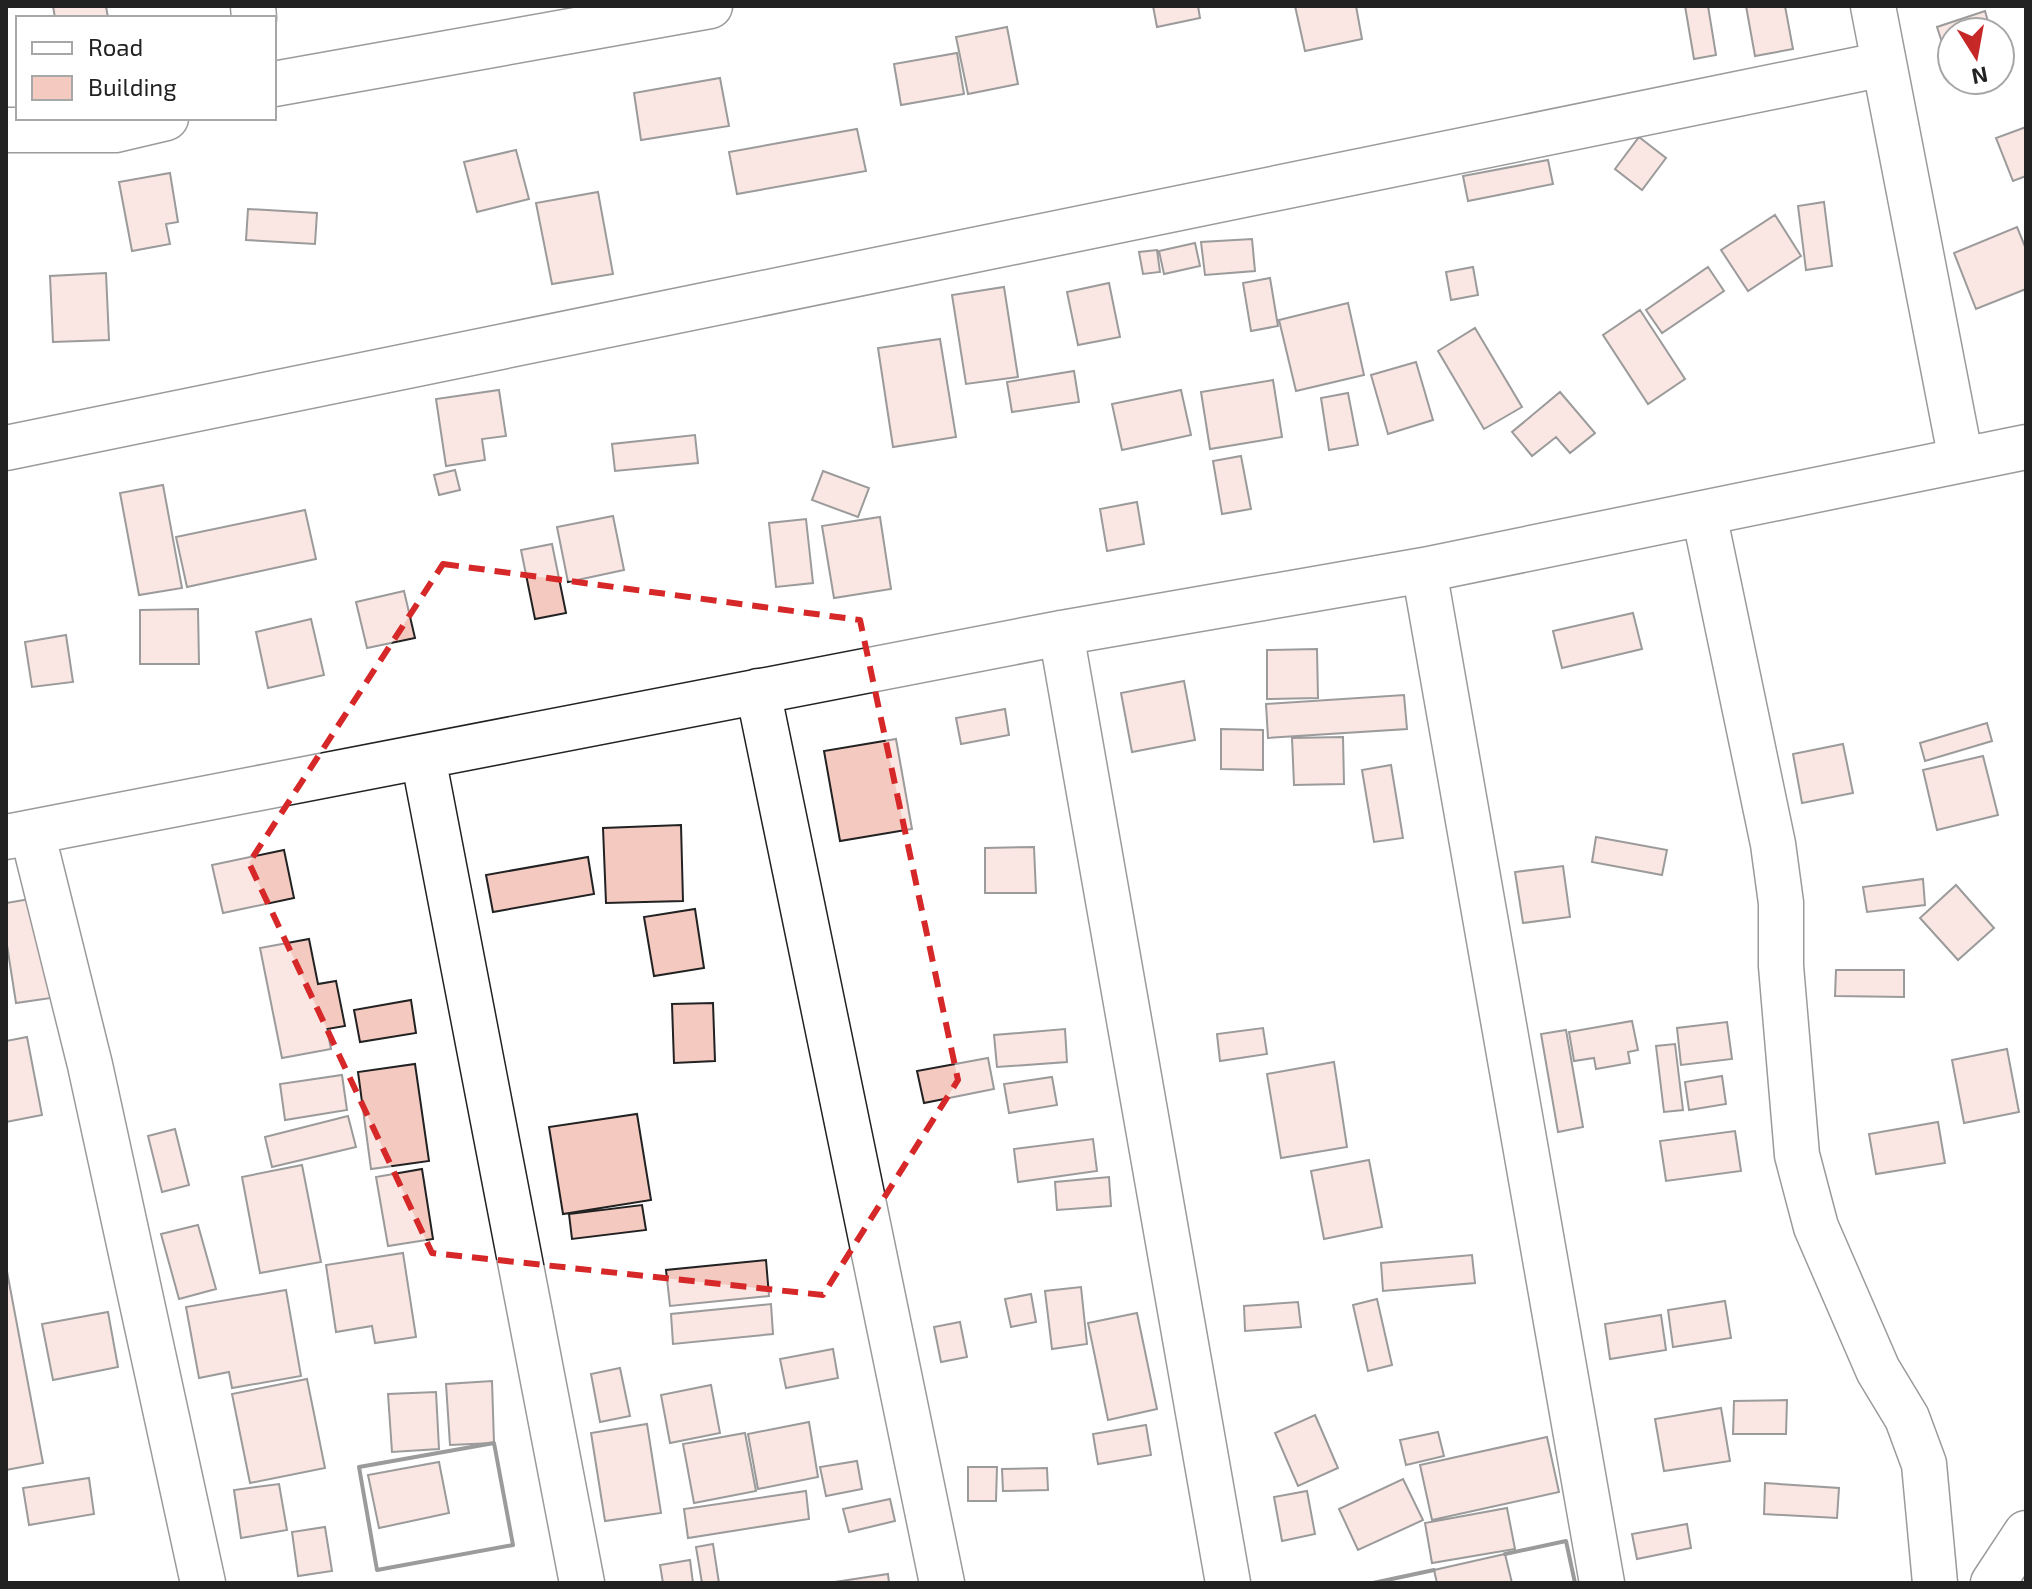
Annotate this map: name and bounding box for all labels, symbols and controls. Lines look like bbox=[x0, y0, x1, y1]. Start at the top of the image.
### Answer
legend bbox=[16, 16, 276, 120]
north arrow bbox=[1936, 16, 2016, 96]
text: Road bbox=[88, 32, 143, 61]
text: N bbox=[1970, 62, 1990, 91]
text: Building bbox=[88, 72, 177, 101]

